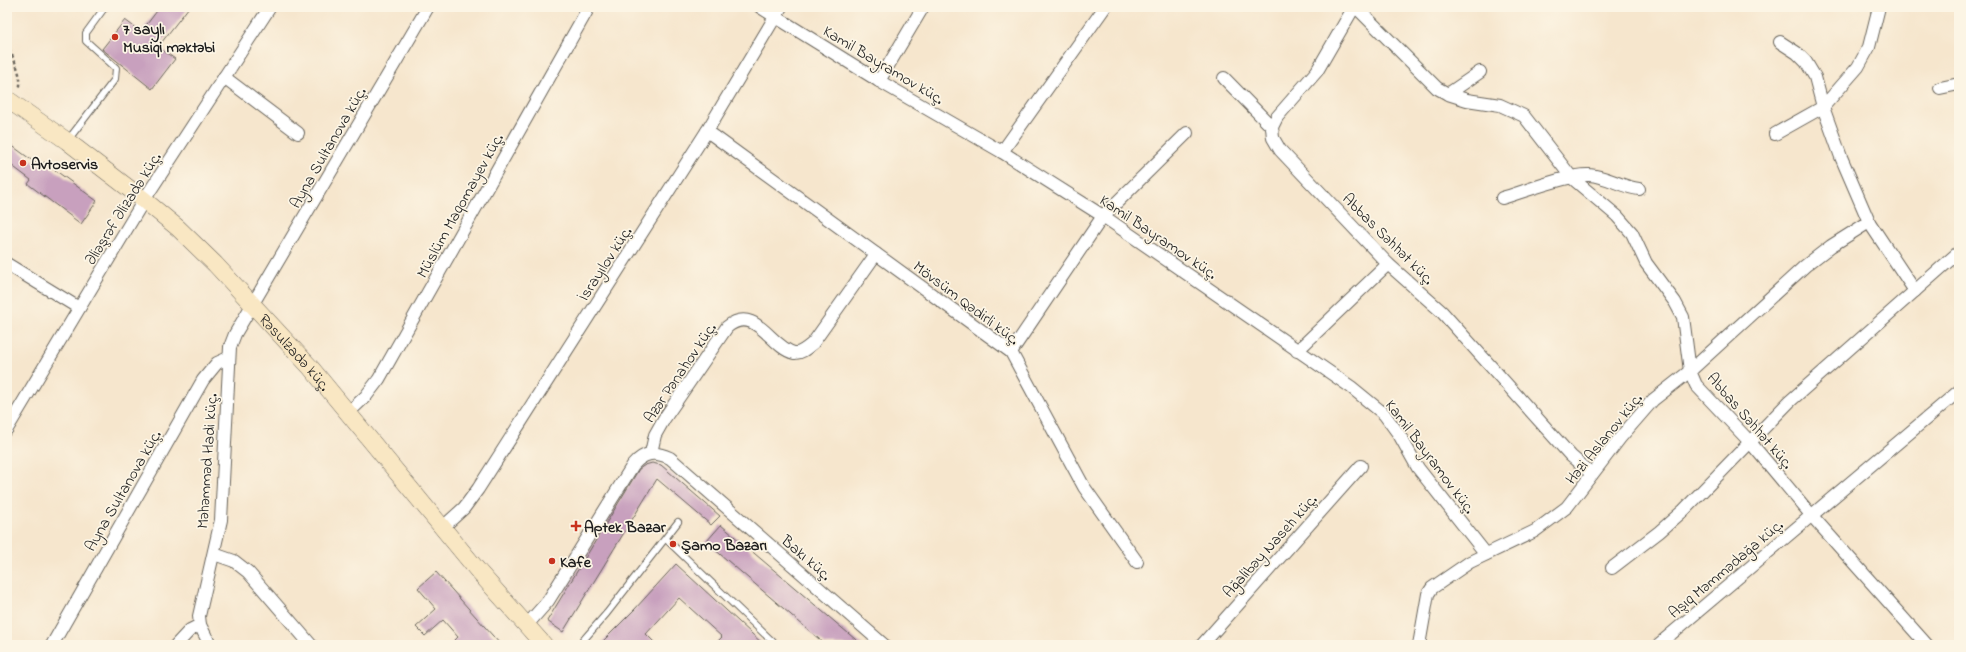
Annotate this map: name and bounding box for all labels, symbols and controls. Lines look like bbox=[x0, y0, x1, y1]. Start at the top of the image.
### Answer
place label: 7 saylı Musiqi məktəbi bbox=[123, 18, 215, 60]
street label: Kamil Bayramov küç. bbox=[818, 20, 948, 111]
marker: 7 saylı Musiqi məktəbi bbox=[110, 32, 120, 42]
street label: Ayna Sultanova küç. bbox=[284, 83, 373, 213]
street label: Müslüm Maqomayev küç. bbox=[411, 129, 511, 283]
street label: Əliəşrəf Əlizadə küç. bbox=[79, 148, 168, 270]
place label: Avtoservis bbox=[31, 153, 98, 177]
marker: Avtoservis bbox=[18, 158, 28, 168]
street label: Abbas Səhhət küç. bbox=[1336, 188, 1439, 291]
street label: Kamil Bayramov küç. bbox=[1094, 189, 1222, 286]
street label: İsrayılov küç. bbox=[572, 222, 639, 306]
street label: Mövsüm Qədirli küç. bbox=[908, 256, 1024, 352]
street label: Rəsulzadə küç. bbox=[252, 309, 335, 397]
street label: Azər Pənahov küç. bbox=[638, 318, 723, 428]
street label: Abbas Səhhət küç. bbox=[1701, 368, 1798, 475]
street label: Həzi Aslanov küç. bbox=[1560, 388, 1649, 490]
street label: Məhəmməd Hadi küç. bbox=[191, 393, 225, 530]
street label: Kamil Bayramov küç. bbox=[1378, 395, 1480, 519]
street label: Ayna Sultanova küç. bbox=[79, 426, 168, 556]
street label: Ağalibəy Naseh küç. bbox=[1217, 489, 1324, 604]
street label: Aşıq Məmmədağa küç. bbox=[1664, 514, 1789, 625]
place label: Aptek Bazar bbox=[584, 516, 667, 540]
marker: Aptek Bazar bbox=[571, 521, 581, 531]
street label: Bakı küç. bbox=[775, 529, 836, 587]
place label: Şamo Bazarı bbox=[681, 534, 767, 558]
marker: Şamo Bazarı bbox=[668, 539, 678, 549]
place label: Kafe bbox=[560, 551, 592, 575]
marker: Kafe bbox=[547, 556, 557, 566]

